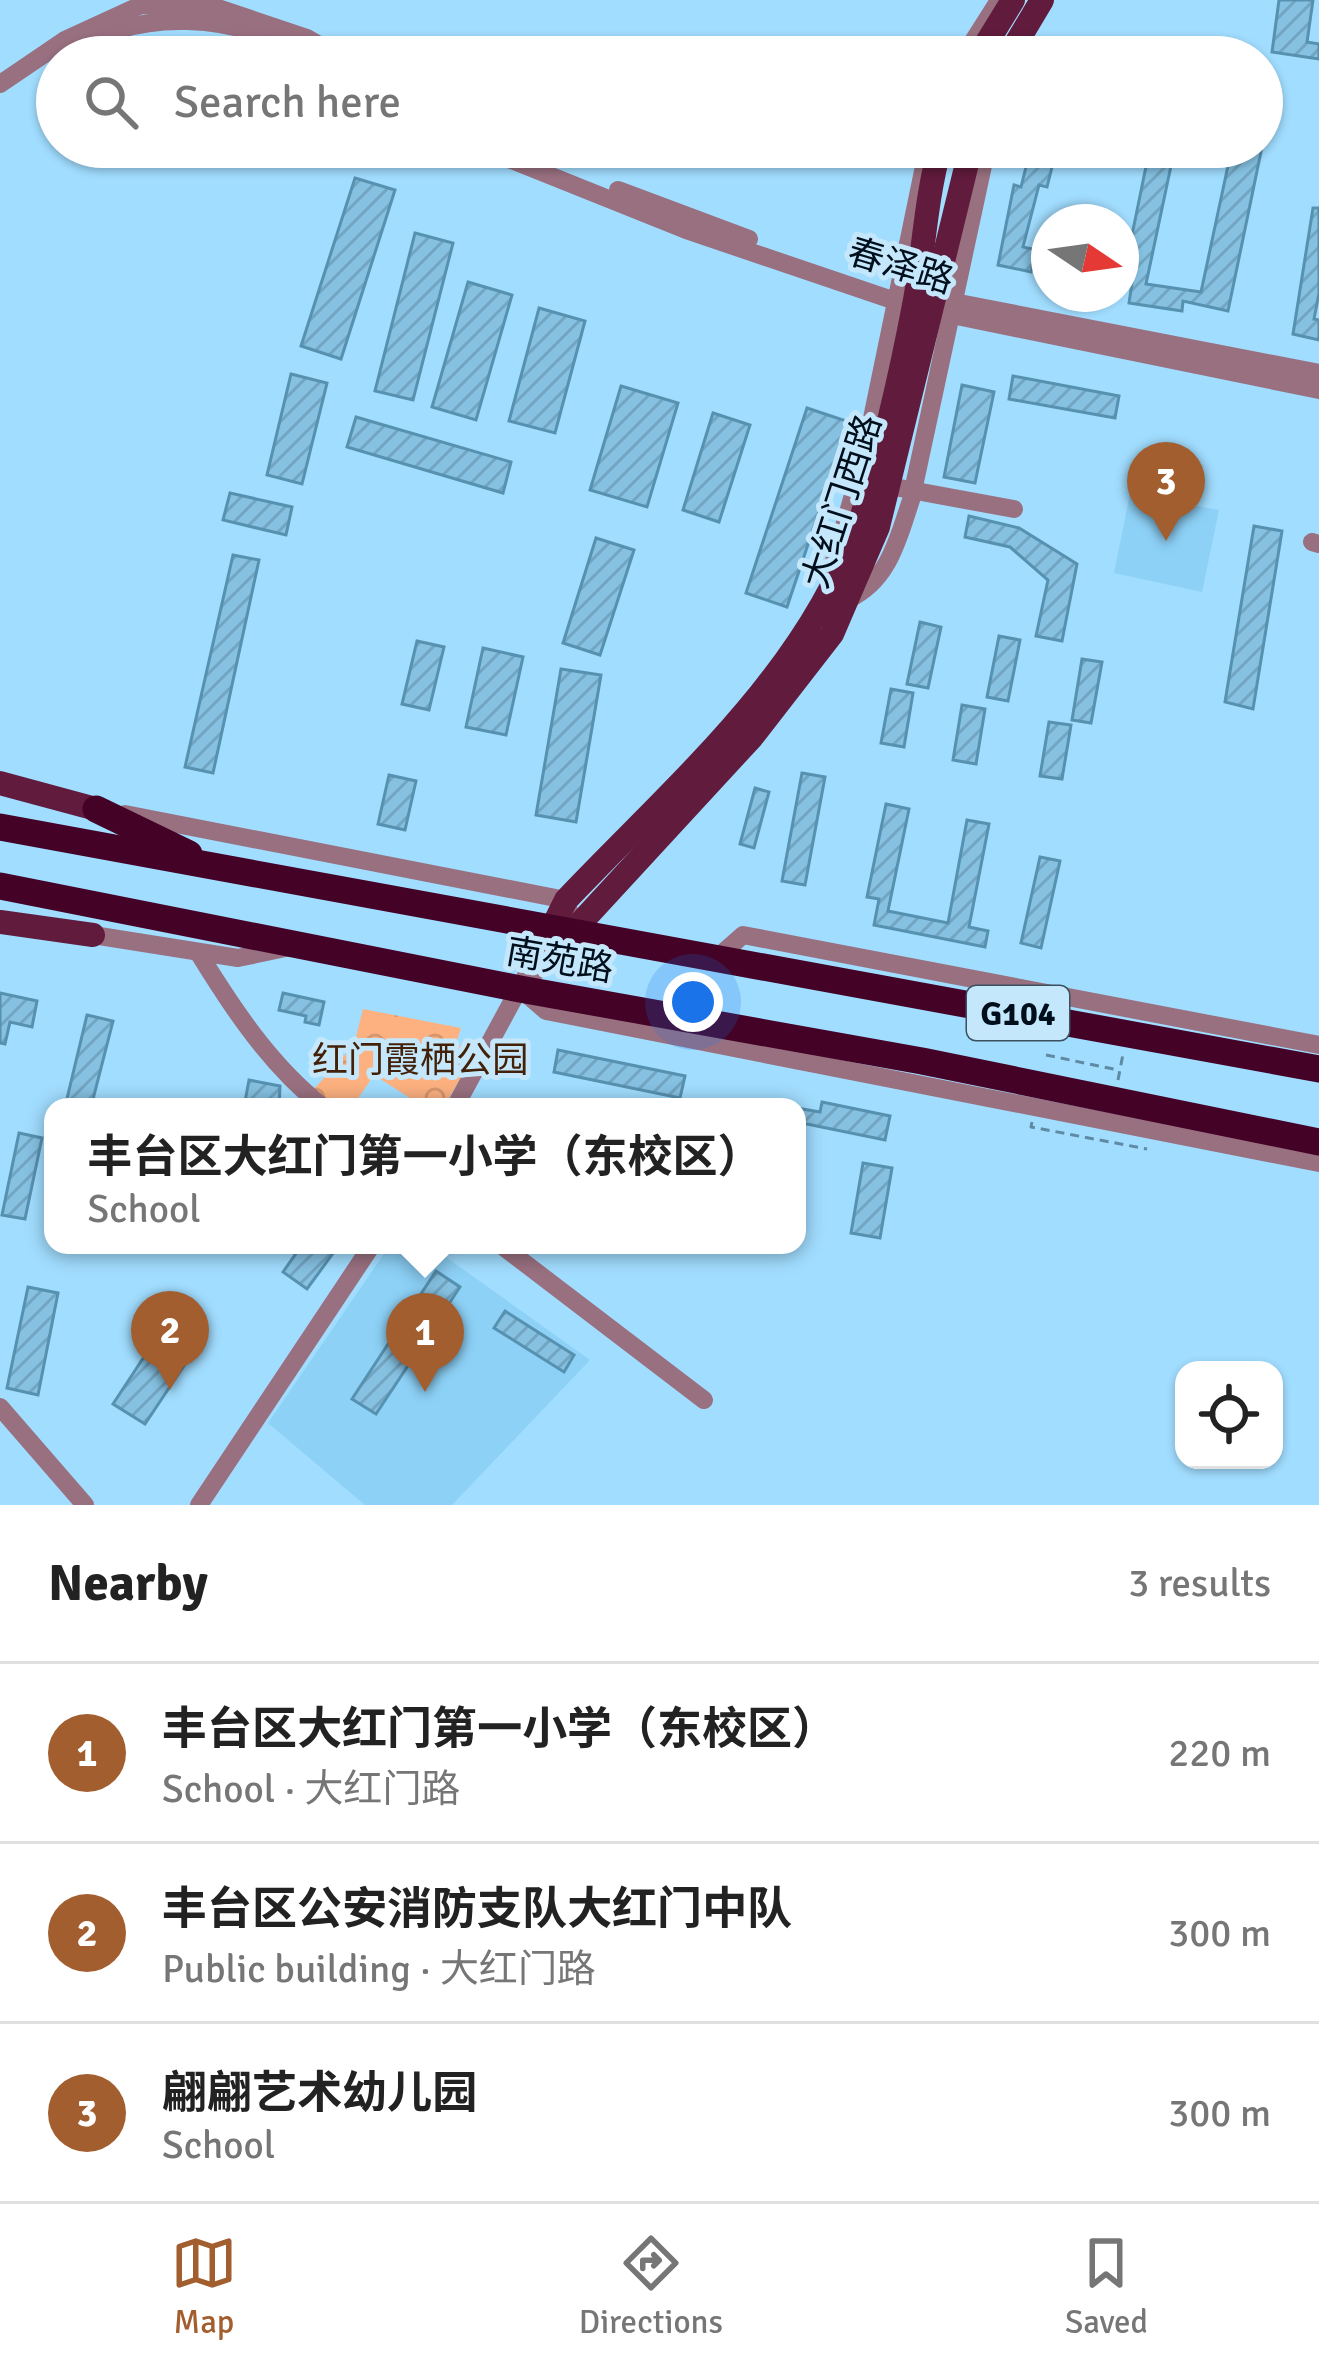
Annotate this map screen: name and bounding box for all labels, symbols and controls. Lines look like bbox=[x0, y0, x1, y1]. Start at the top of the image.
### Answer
search box bbox=[36, 36, 1283, 168]
icon: search bbox=[78, 69, 144, 135]
text: Search here bbox=[174, 75, 401, 130]
north arrow bbox=[1031, 204, 1139, 312]
street label: 春泽路 bbox=[842, 229, 959, 304]
street label: 大红门西路 bbox=[793, 409, 892, 594]
pin: 3 bbox=[1127, 442, 1205, 541]
street label: 南苑路 bbox=[503, 929, 617, 992]
your location bbox=[663, 972, 723, 1032]
road number: G104 bbox=[967, 986, 1069, 1040]
park label: 红门霞栖公园 bbox=[312, 1038, 528, 1083]
popup bbox=[44, 1098, 806, 1254]
text: 丰台区大红门第一小学（东校区） bbox=[87, 1130, 763, 1185]
text: School bbox=[87, 1185, 201, 1233]
pin: 2 bbox=[131, 1291, 209, 1390]
pin: 1 bbox=[386, 1293, 464, 1392]
map controls bbox=[1175, 1361, 1283, 1469]
button: locate bbox=[1175, 1361, 1283, 1469]
text: Nearby bbox=[48, 1552, 208, 1615]
text: 3 results bbox=[1128, 1559, 1271, 1607]
text: 丰台区大红门第一小学（东校区） bbox=[162, 1702, 837, 1757]
text: 1 bbox=[76, 1729, 98, 1777]
text: 220 m bbox=[1168, 1729, 1271, 1777]
text: School · 大红门路 bbox=[162, 1765, 460, 1813]
text: 丰台区公安消防支队大红门中队 bbox=[162, 1882, 792, 1937]
text: 2 bbox=[76, 1909, 98, 1957]
text: 300 m bbox=[1168, 1909, 1271, 1957]
text: Public building · 大红门路 bbox=[162, 1945, 596, 1993]
text: 翩翩艺术幼儿园 bbox=[162, 2066, 477, 2121]
text: 3 bbox=[76, 2089, 98, 2137]
text: 300 m bbox=[1168, 2089, 1271, 2137]
text: School bbox=[162, 2121, 275, 2169]
tab: Map bbox=[171, 2230, 237, 2343]
tab: Directions bbox=[579, 2230, 723, 2343]
tab: Saved bbox=[1065, 2230, 1148, 2343]

